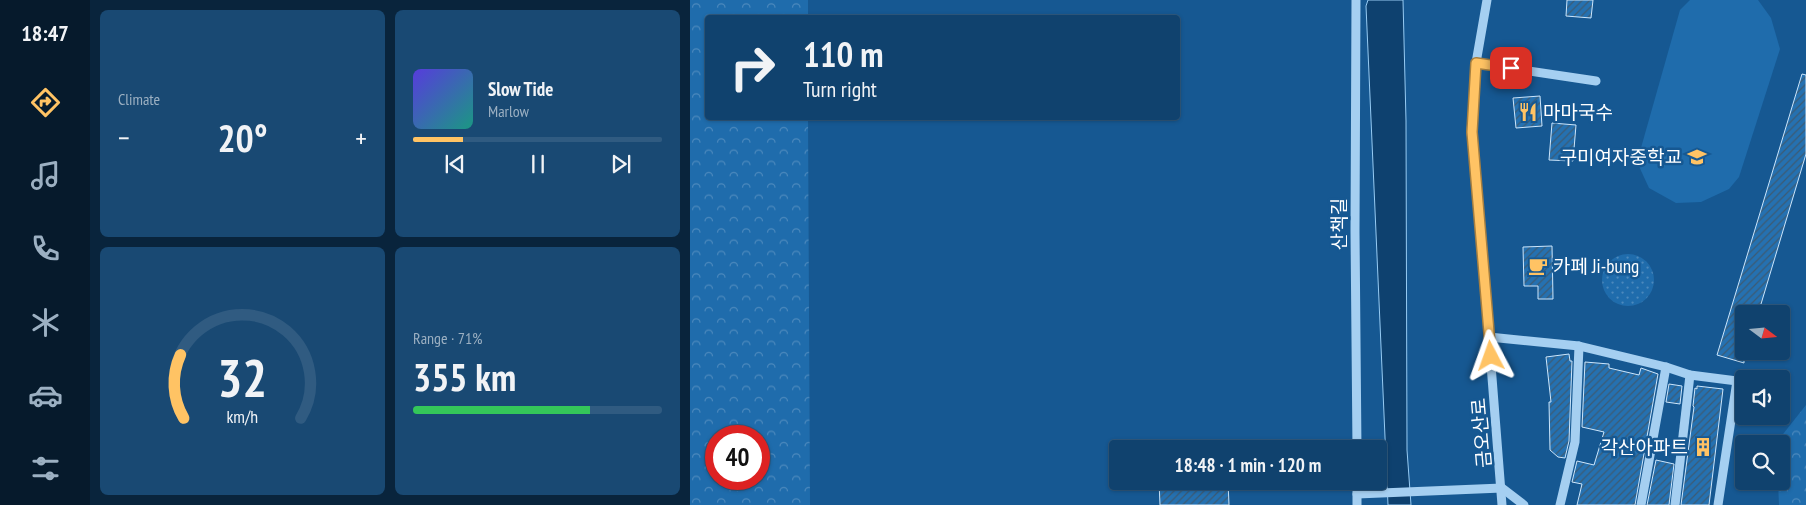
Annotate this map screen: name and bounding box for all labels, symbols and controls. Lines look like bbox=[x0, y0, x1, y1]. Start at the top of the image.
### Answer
text: 18:47 bbox=[21, 19, 69, 47]
text: 110 m bbox=[803, 31, 884, 77]
icon: right bbox=[720, 35, 785, 100]
pin bbox=[1490, 47, 1532, 89]
icon: arrive bbox=[1497, 54, 1525, 82]
text: Turn right bbox=[803, 75, 877, 103]
text: Slow Tide bbox=[488, 77, 553, 101]
icon: directions bbox=[28, 85, 63, 120]
text: Climate bbox=[118, 89, 160, 109]
place label: 마마국수 bbox=[1543, 100, 1613, 124]
text: Marlow bbox=[488, 101, 529, 121]
restaurant icon: 마마국수 bbox=[1517, 101, 1539, 123]
text: 20° bbox=[217, 113, 268, 162]
text: − bbox=[118, 119, 130, 156]
text: + bbox=[355, 119, 367, 156]
place label: 구미여자중학교 bbox=[1560, 145, 1682, 169]
school or university icon: 구미여자중학교 bbox=[1686, 146, 1708, 168]
icon: previous bbox=[441, 150, 469, 178]
icon: pause bbox=[524, 150, 552, 178]
icon: next bbox=[607, 150, 635, 178]
icon: music bbox=[28, 158, 63, 193]
street label: 산책길 bbox=[1327, 198, 1351, 250]
icon: phone bbox=[28, 231, 63, 266]
place label: 카페 Ji-bung bbox=[1553, 254, 1639, 278]
cafe icon: 카페 Ji-bung bbox=[1527, 255, 1549, 277]
icon: climate bbox=[28, 305, 63, 340]
north arrow bbox=[1735, 305, 1790, 360]
map controls bbox=[1735, 305, 1790, 490]
text: Range · 71% bbox=[413, 328, 482, 348]
position arrow bbox=[1464, 329, 1516, 381]
text: 32 bbox=[218, 344, 267, 411]
text: 355 km bbox=[413, 352, 516, 401]
button: sound bbox=[1735, 370, 1790, 425]
icon: car bbox=[28, 378, 63, 413]
street label: 금오산로 bbox=[1466, 397, 1496, 469]
text: km/h bbox=[227, 405, 258, 428]
speed limit sign: 40 bbox=[705, 425, 770, 490]
place label: 각산아파트 bbox=[1601, 435, 1688, 459]
button: search bbox=[1735, 435, 1790, 490]
building icon: 각산아파트 bbox=[1692, 436, 1714, 458]
icon: filters bbox=[28, 451, 63, 486]
text: 18:48 · 1 min · 120 m bbox=[1175, 453, 1321, 477]

